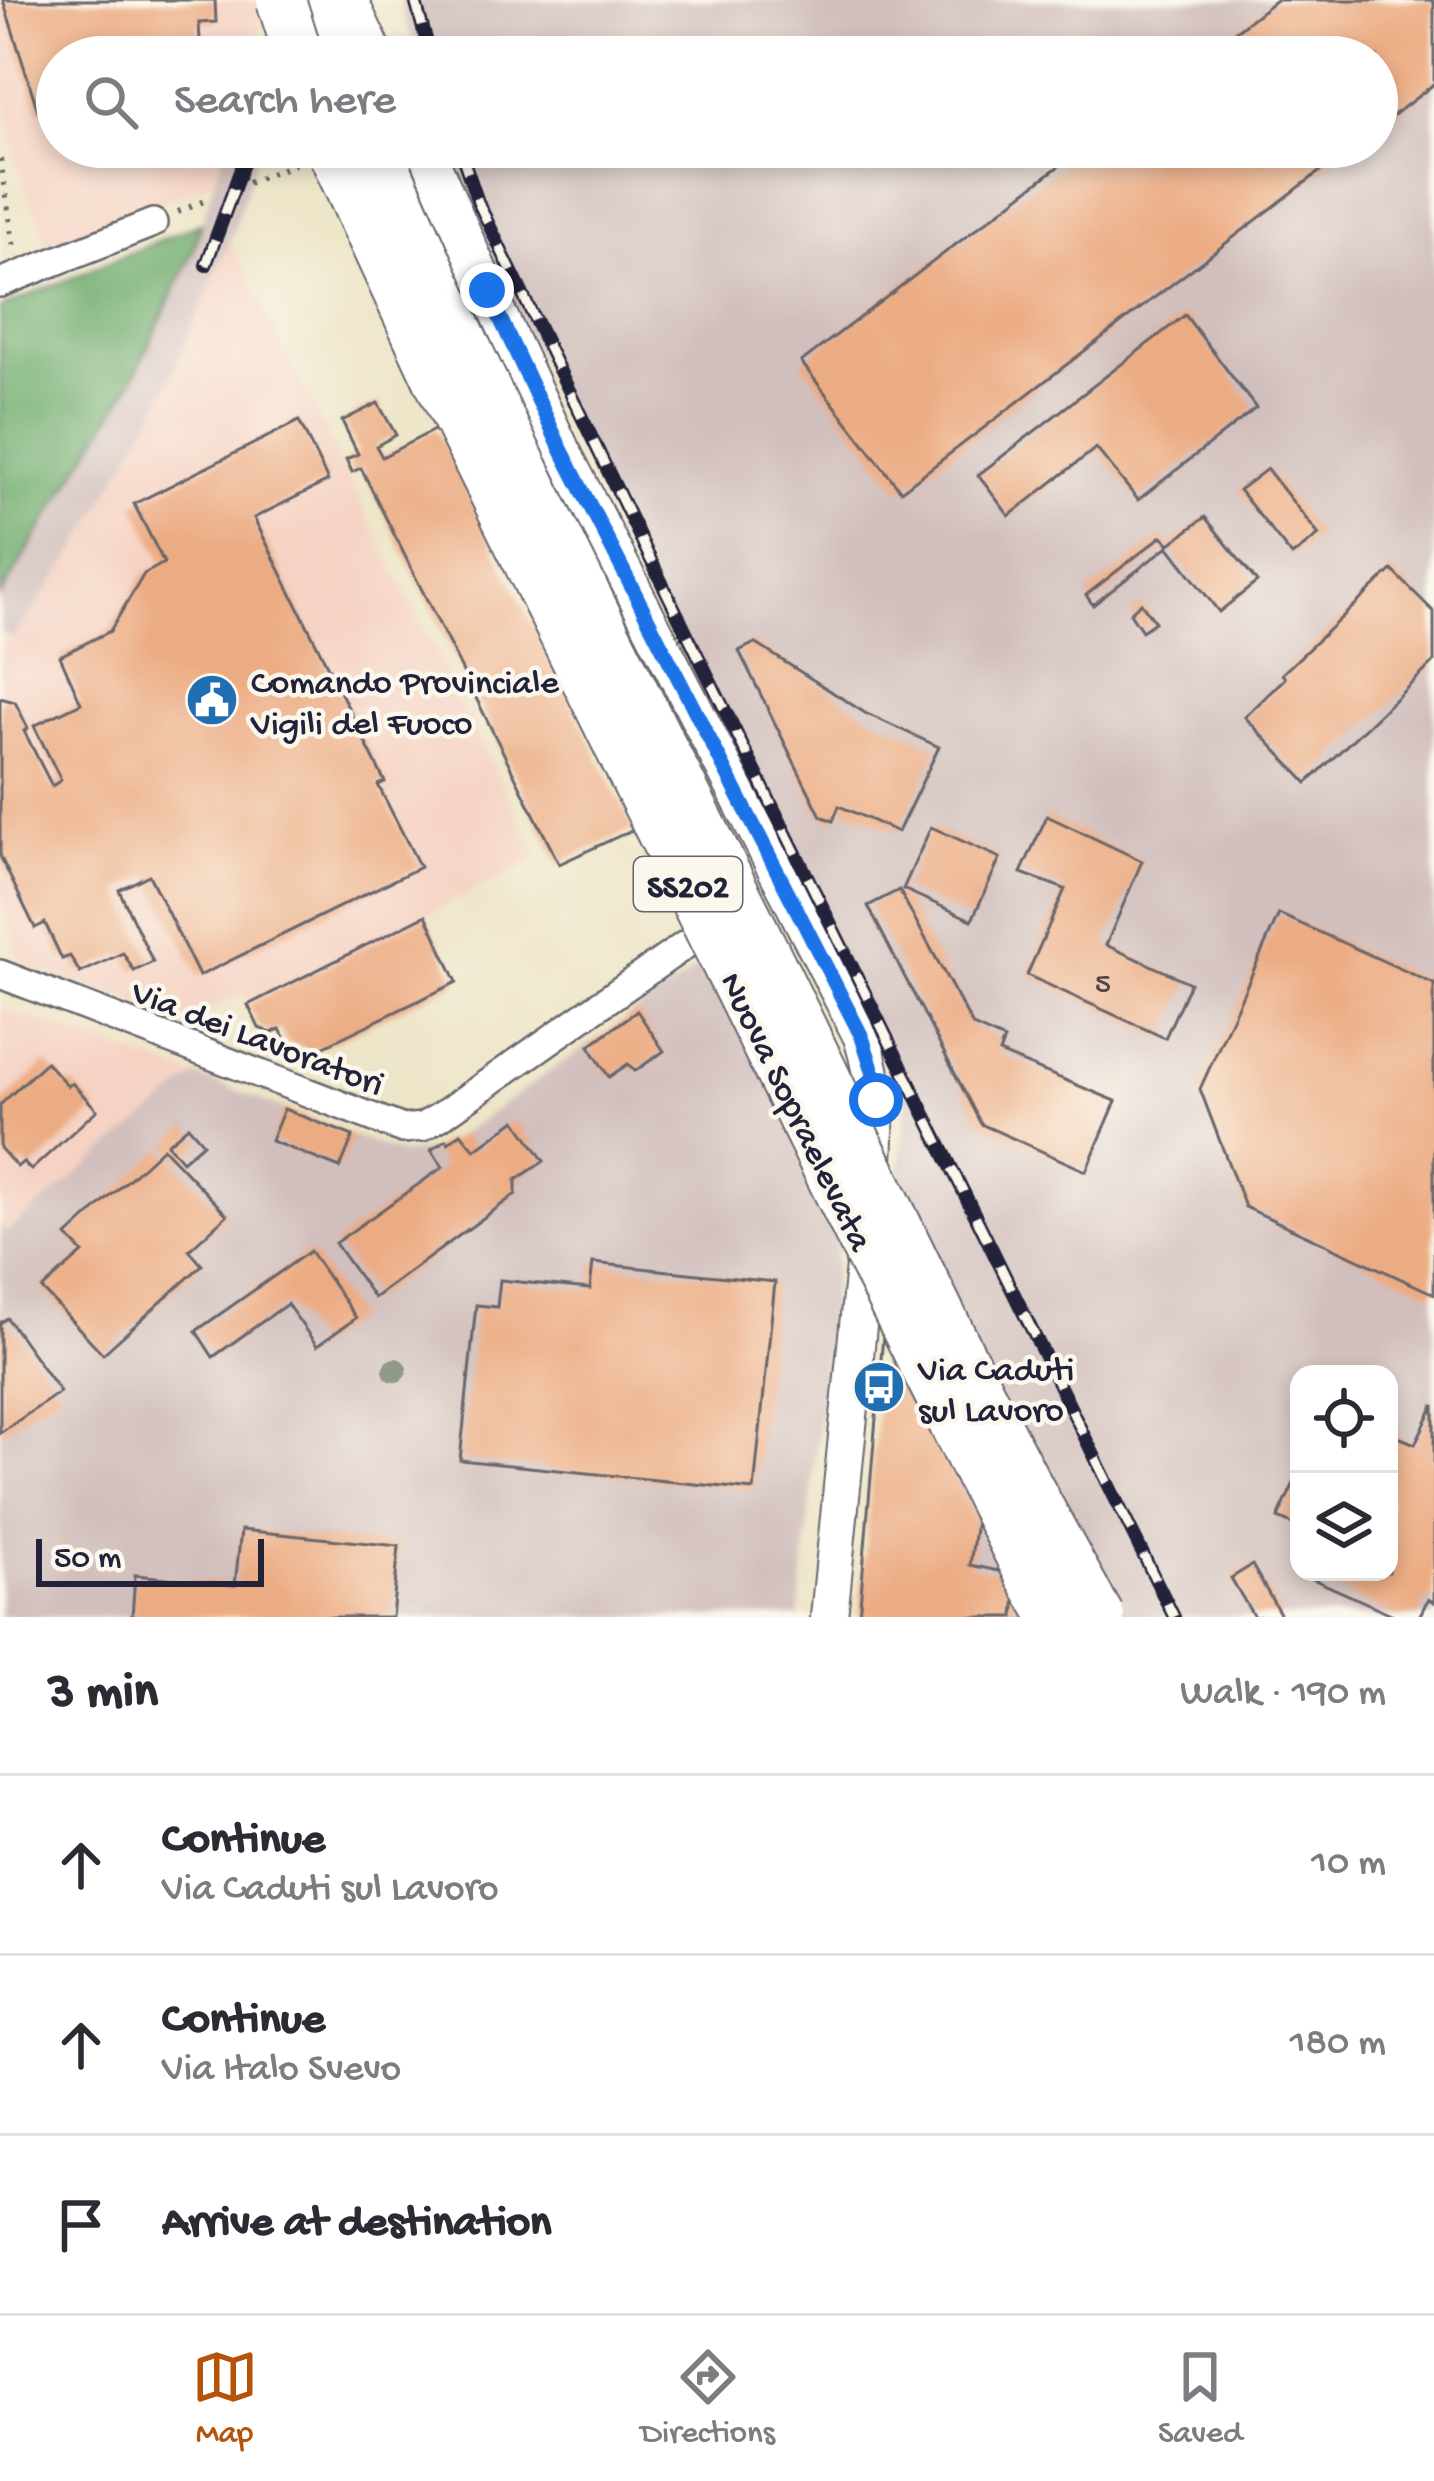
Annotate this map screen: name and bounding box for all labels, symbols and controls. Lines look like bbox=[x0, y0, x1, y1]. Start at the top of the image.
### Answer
search box bbox=[36, 36, 1398, 168]
icon: search bbox=[78, 69, 144, 135]
text: Search here bbox=[174, 76, 396, 129]
route end bbox=[460, 263, 514, 317]
place label: Comando Provinciale Vigili del Fuoco bbox=[250, 664, 559, 748]
public building icon: Comando Provinciale Vigili del Fuoco bbox=[184, 672, 240, 728]
road number: SS202 bbox=[634, 857, 742, 911]
street label: Nuova Sopraelevata bbox=[707, 966, 880, 1260]
house number: 5 bbox=[1095, 969, 1111, 1004]
street label: Via dei Lavoratori bbox=[124, 973, 389, 1109]
route start bbox=[849, 1073, 903, 1127]
place label: Via Caduti sul Lavoro bbox=[917, 1351, 1074, 1435]
bus stop icon: Via Caduti sul Lavoro bbox=[851, 1359, 907, 1415]
map controls bbox=[1290, 1365, 1398, 1581]
button: locate bbox=[1290, 1365, 1398, 1473]
button: layers bbox=[1290, 1473, 1398, 1581]
scale bar bbox=[36, 1533, 264, 1586]
text: 50 m bbox=[54, 1541, 121, 1579]
text: 3 min bbox=[48, 1665, 158, 1725]
text: Walk · 190 m bbox=[1180, 1672, 1386, 1718]
text: Continue bbox=[162, 1815, 325, 1868]
icon: ahead bbox=[48, 1832, 114, 1898]
text: 10 m bbox=[1311, 1842, 1386, 1888]
text: Via Caduti sul Lavoro bbox=[162, 1868, 499, 1914]
text: Continue bbox=[162, 1995, 325, 2048]
icon: ahead bbox=[48, 2012, 114, 2078]
text: 180 m bbox=[1290, 2022, 1386, 2068]
text: Via Italo Svevo bbox=[162, 2048, 401, 2094]
icon: arrive bbox=[48, 2192, 114, 2258]
text: Arrive at destination bbox=[162, 2198, 551, 2251]
tab: Map bbox=[192, 2344, 258, 2454]
tab: Directions bbox=[641, 2344, 775, 2454]
tab: Saved bbox=[1158, 2344, 1242, 2454]

